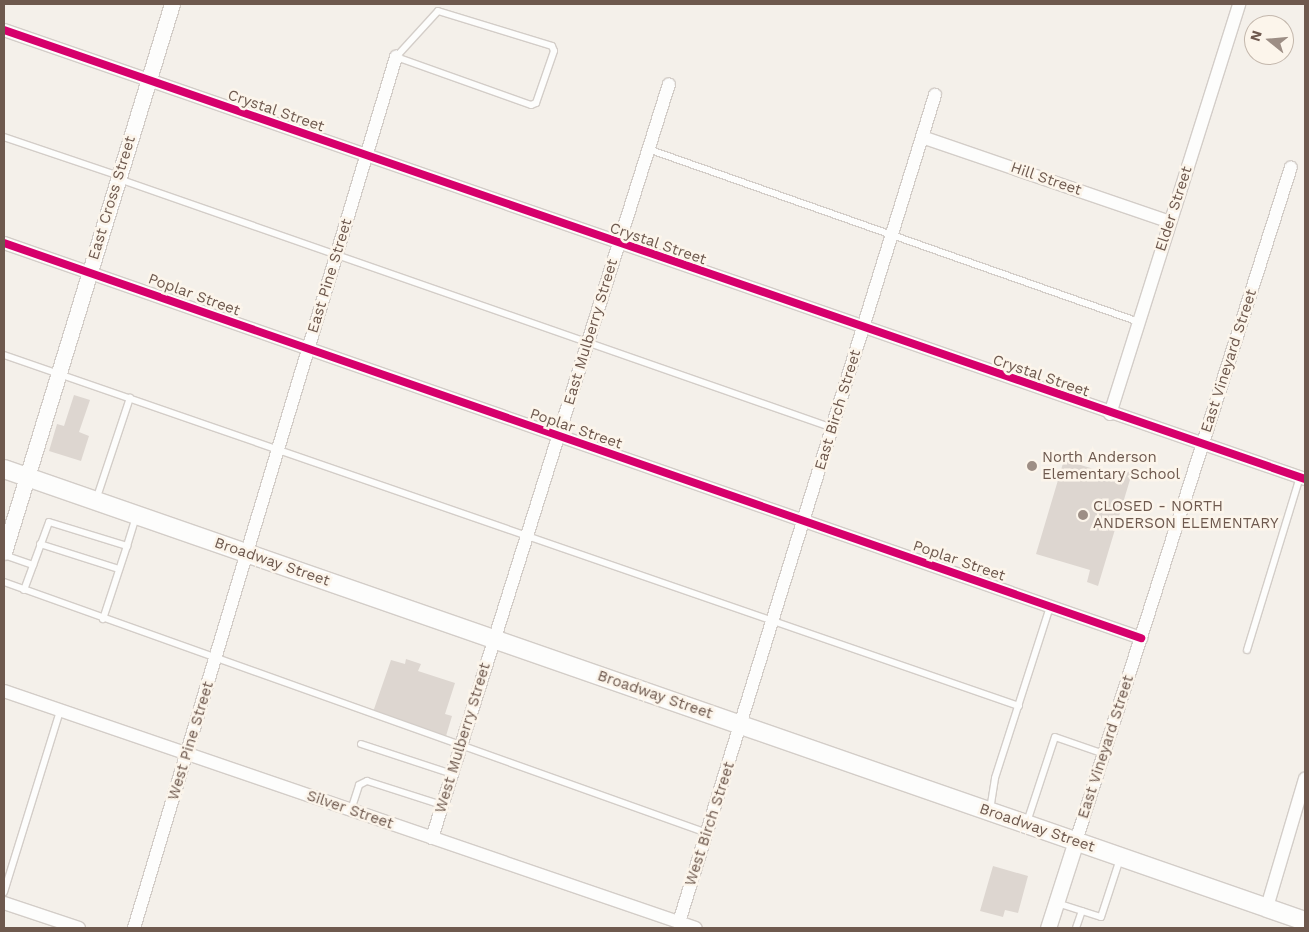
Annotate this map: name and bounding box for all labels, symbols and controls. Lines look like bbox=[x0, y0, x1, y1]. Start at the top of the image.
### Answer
north arrow bbox=[1244, 15, 1294, 65]
text: N bbox=[1246, 29, 1265, 43]
street label: Crystal Street bbox=[225, 86, 327, 136]
street label: East Cross Street bbox=[85, 134, 139, 262]
street label: Hill Street bbox=[1008, 158, 1084, 200]
street label: Elder Street bbox=[1152, 164, 1196, 254]
street label: East Pine Street bbox=[304, 217, 356, 335]
street label: Crystal Street bbox=[607, 219, 709, 269]
street label: East Mulberry Street bbox=[560, 257, 622, 407]
street label: Poplar Street bbox=[145, 270, 243, 320]
street label: East Vineyard Street bbox=[1197, 287, 1261, 435]
street label: East Birch Street bbox=[811, 348, 865, 472]
street label: Crystal Street bbox=[990, 351, 1092, 401]
street label: Poplar Street bbox=[527, 405, 625, 453]
place label: North Anderson Elementary School bbox=[1042, 448, 1181, 483]
marker: North Anderson Elementary School bbox=[1026, 460, 1038, 472]
place label: CLOSED - NORTH ANDERSON ELEMENTARY bbox=[1093, 497, 1279, 532]
marker: CLOSED - NORTH ANDERSON ELEMENTARY bbox=[1077, 509, 1089, 521]
street label: Broadway Street bbox=[212, 534, 332, 590]
street label: Poplar Street bbox=[910, 537, 1008, 585]
street label: West Mulberry Street bbox=[431, 660, 495, 816]
street label: Broadway Street bbox=[595, 667, 715, 723]
street label: East Vineyard Street bbox=[1074, 673, 1138, 821]
street label: West Pine Street bbox=[164, 679, 218, 803]
street label: West Birch Street bbox=[681, 760, 739, 888]
street label: Silver Street bbox=[304, 787, 396, 833]
street label: Broadway Street bbox=[977, 800, 1097, 856]

